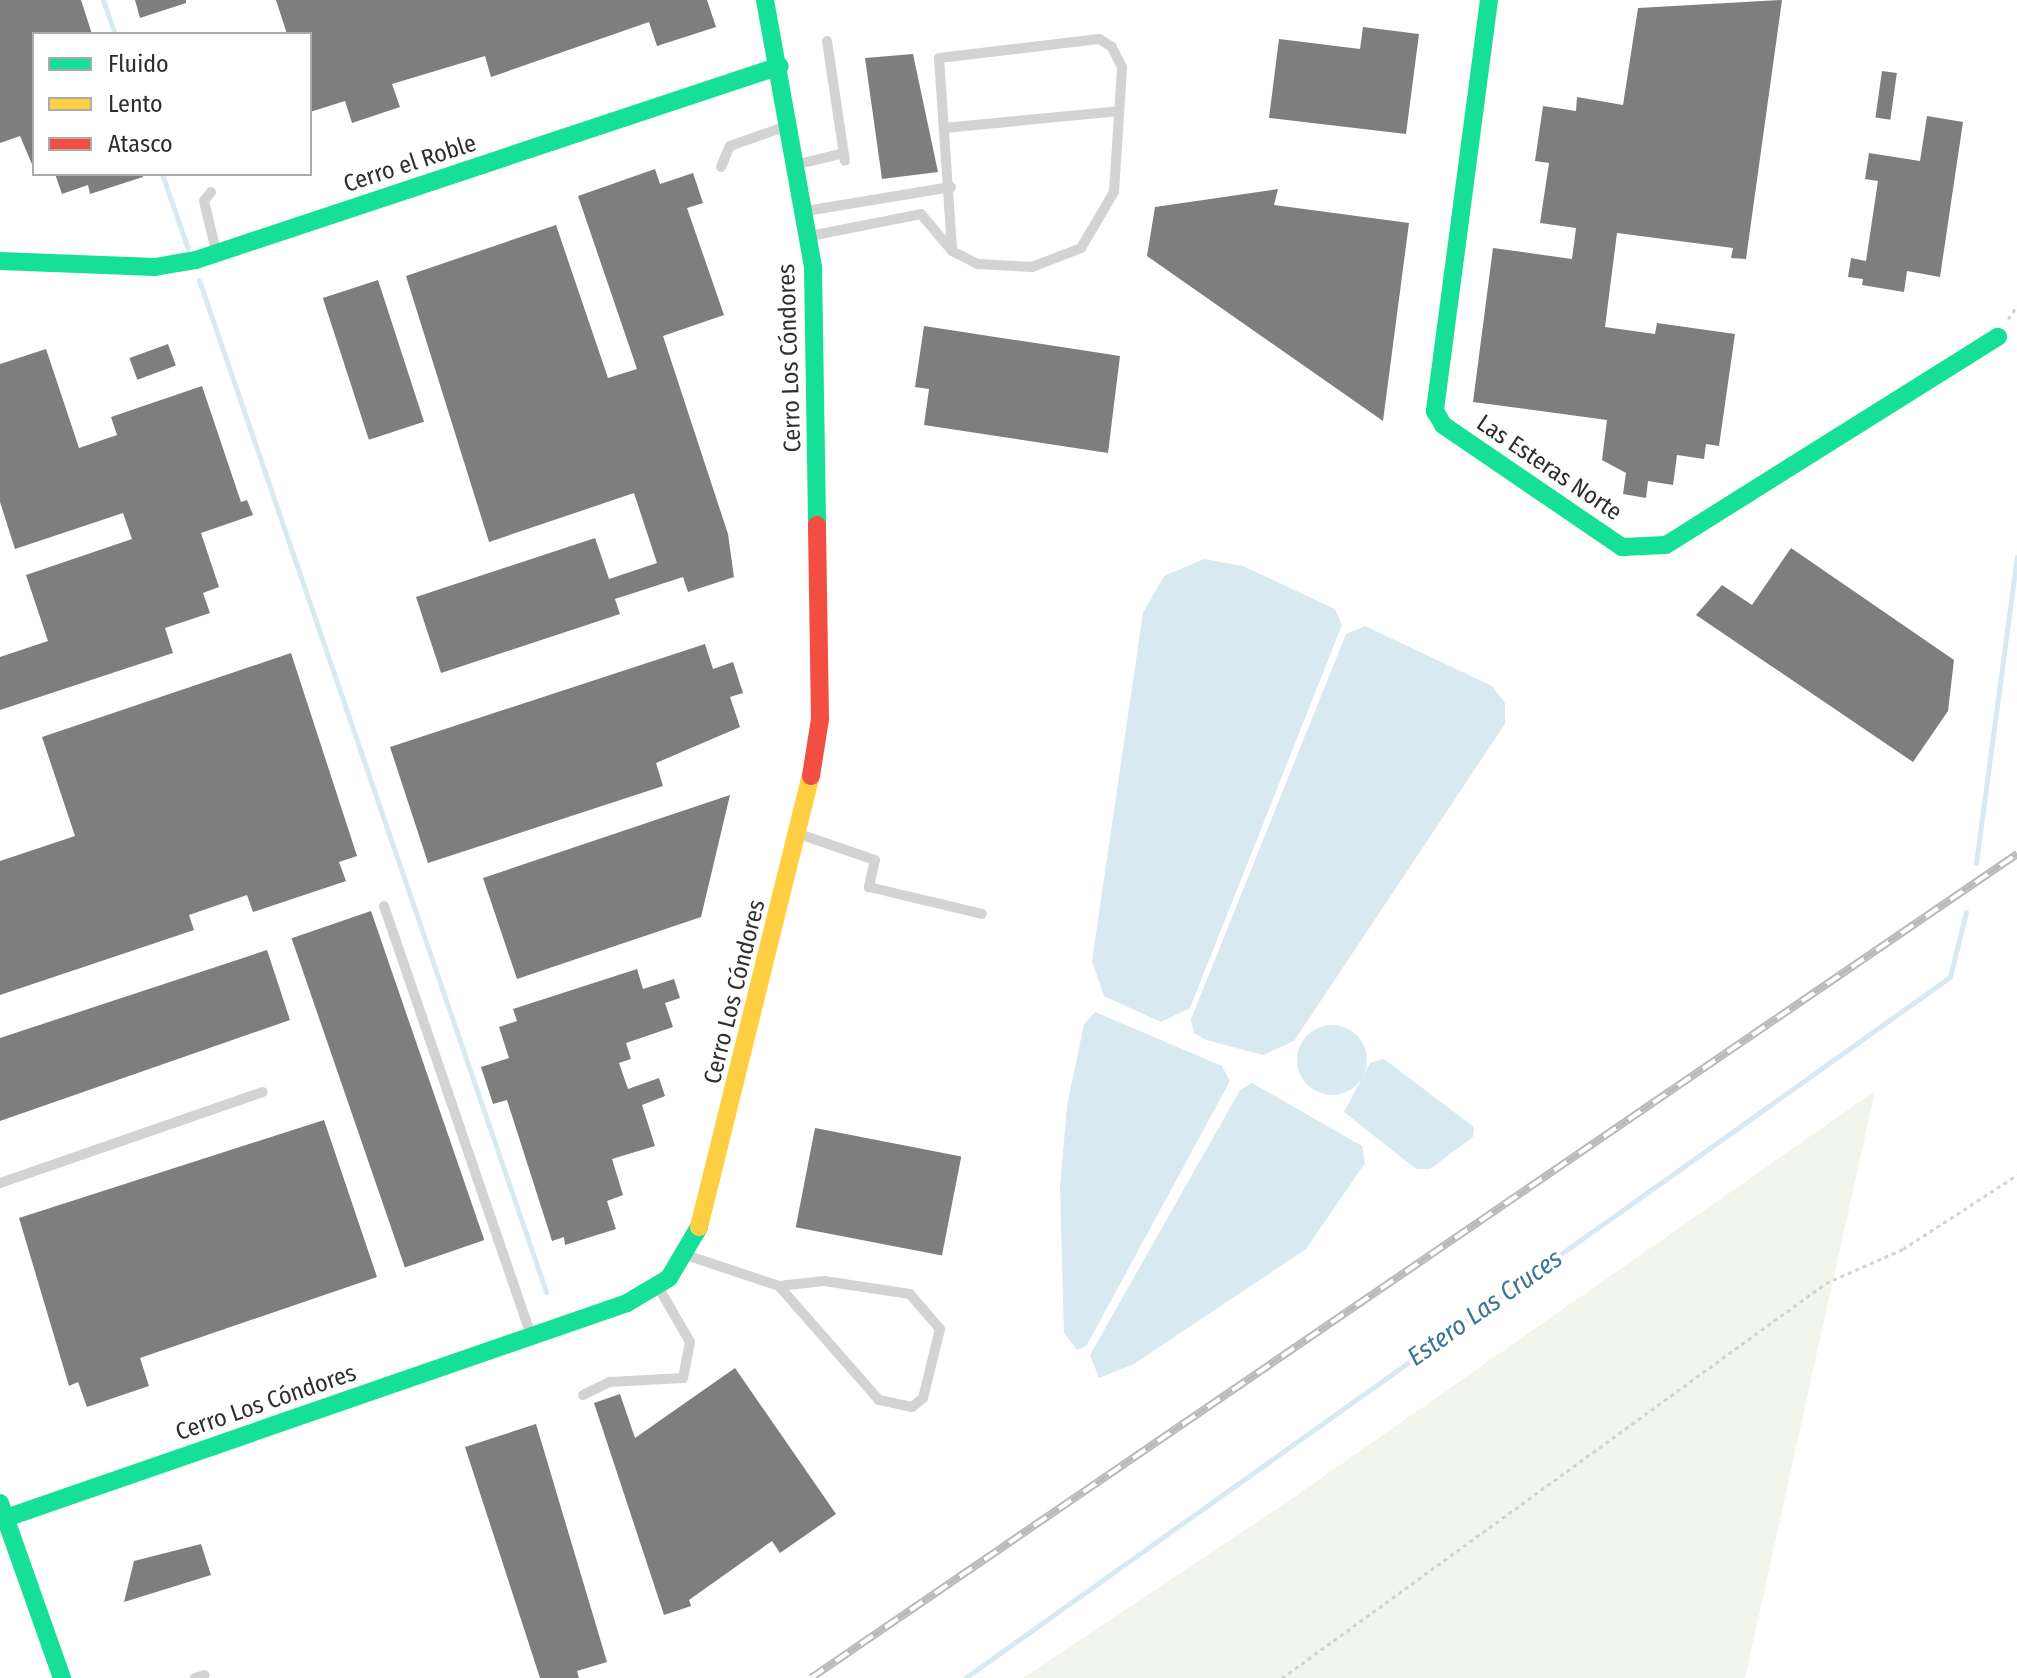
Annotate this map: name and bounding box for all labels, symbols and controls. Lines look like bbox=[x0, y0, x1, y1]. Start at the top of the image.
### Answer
legend bbox=[32, 32, 312, 176]
text: Fluido bbox=[108, 50, 169, 78]
text: Lento bbox=[108, 90, 163, 118]
street label: Cerro el Roble bbox=[340, 129, 480, 199]
text: Atasco bbox=[108, 130, 173, 158]
street label: Cerro Los Cóndores bbox=[772, 263, 808, 453]
street label: Las Esteras Norte bbox=[1471, 409, 1627, 527]
street label: Cerro Los Cóndores bbox=[698, 897, 772, 1087]
water label: Estero Las Cruces bbox=[1402, 1243, 1568, 1373]
street label: Cerro Los Cóndores bbox=[172, 1359, 360, 1447]

